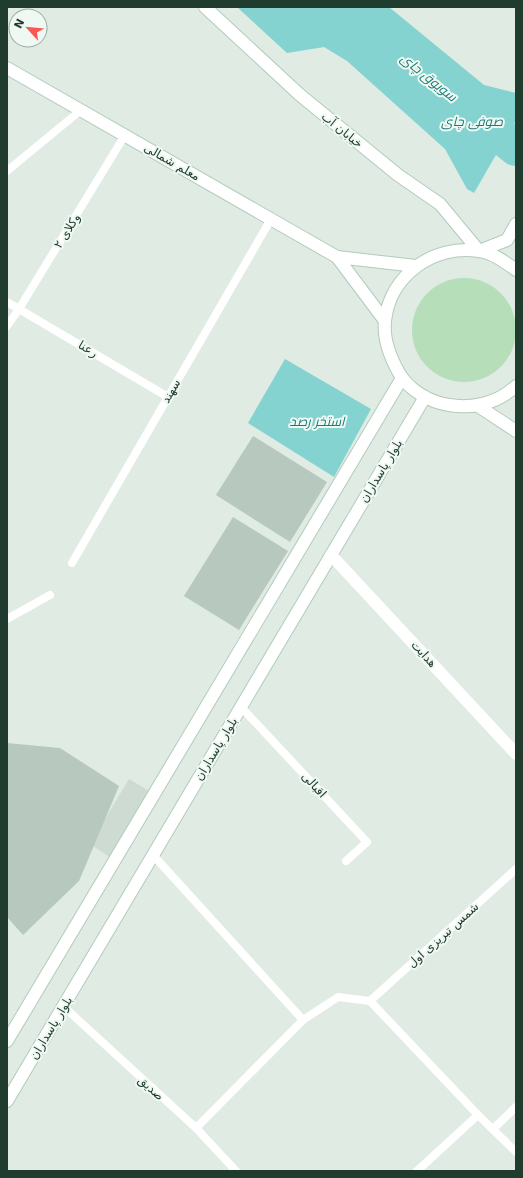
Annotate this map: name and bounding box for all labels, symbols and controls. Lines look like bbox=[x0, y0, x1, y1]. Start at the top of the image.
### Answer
north arrow bbox=[8, 8, 48, 48]
text: N bbox=[12, 17, 27, 31]
water label: سویوق چای bbox=[397, 50, 460, 105]
street label: خیابان آب bbox=[319, 108, 366, 151]
water label: صوفی چای bbox=[441, 114, 503, 130]
street label: معلم شمالی bbox=[142, 140, 202, 184]
street label: وکلای ۲ bbox=[51, 211, 84, 251]
street label: رعنا bbox=[75, 338, 100, 361]
street label: سهند bbox=[159, 376, 183, 406]
water label: استخر رصد bbox=[290, 414, 346, 429]
street label: بلوار پاسداران bbox=[357, 437, 406, 506]
street label: هدایت bbox=[408, 638, 440, 670]
street label: بلوار پاسداران bbox=[192, 715, 241, 784]
street label: اقبالی bbox=[299, 769, 329, 801]
street label: شمس تبریزی اول bbox=[405, 899, 482, 971]
street label: بلوار پاسداران bbox=[27, 994, 76, 1063]
street label: صدیق bbox=[135, 1073, 167, 1104]

